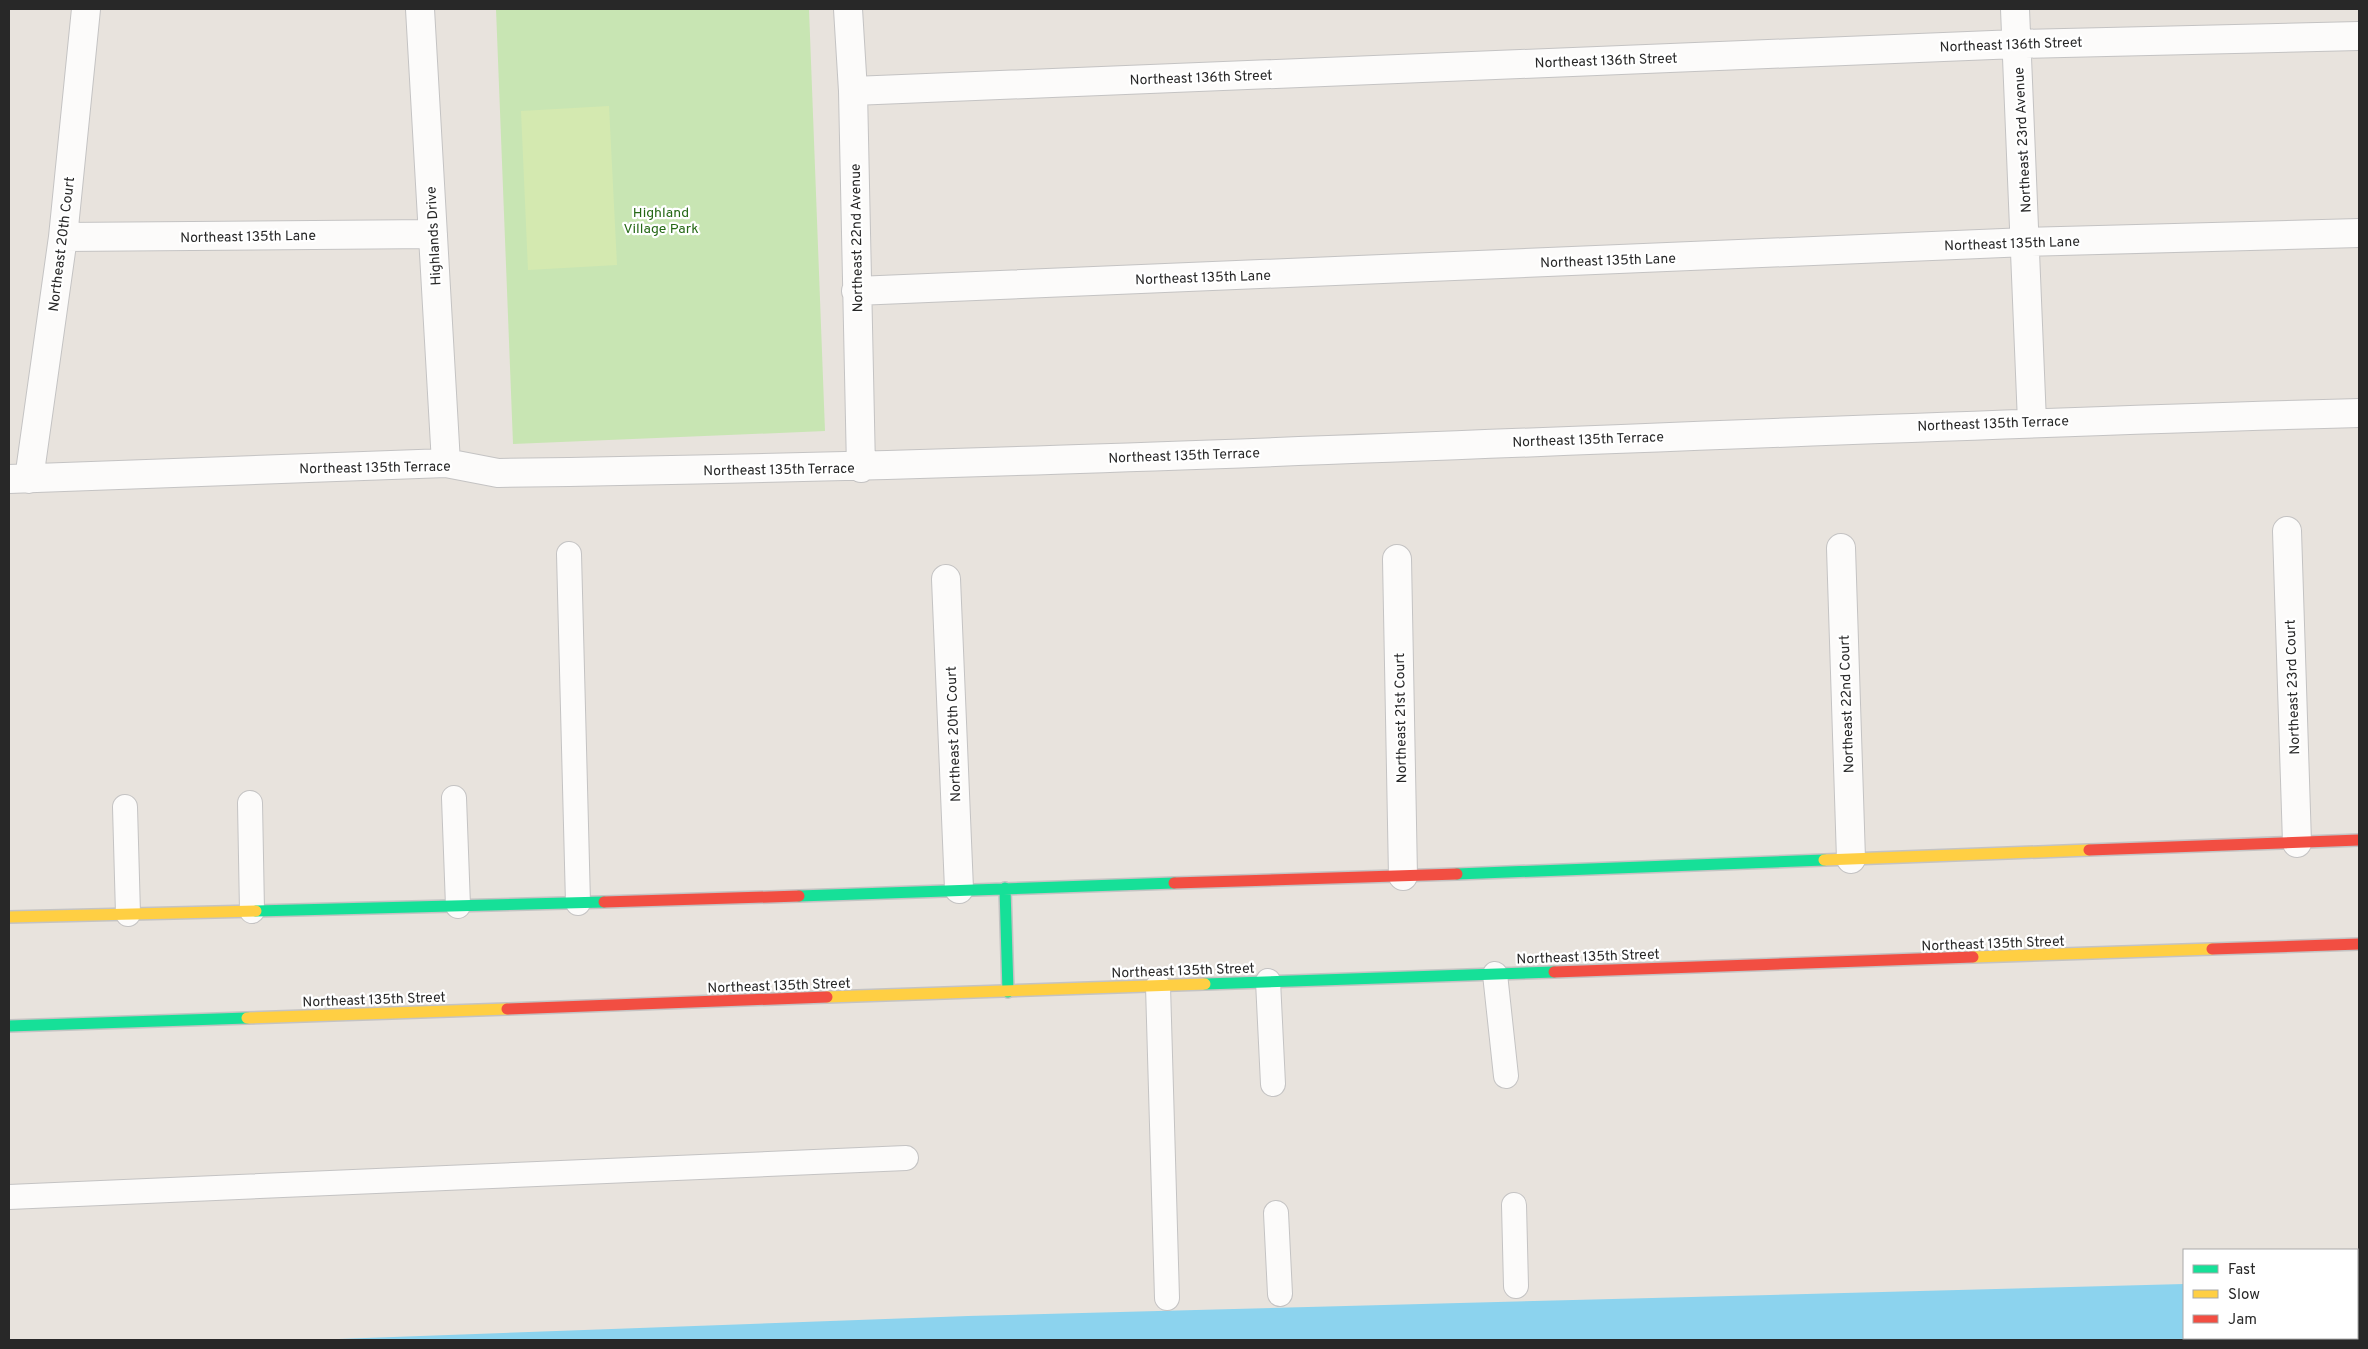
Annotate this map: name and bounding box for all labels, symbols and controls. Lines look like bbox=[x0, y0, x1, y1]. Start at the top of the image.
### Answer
street label: Northeast 136th Street bbox=[1939, 35, 2083, 56]
street label: Northeast 136th Street bbox=[1534, 51, 1678, 72]
street label: Northeast 23rd Avenue bbox=[2011, 67, 2036, 213]
street label: Northeast 136th Street bbox=[1129, 68, 1273, 89]
street label: Northeast 22nd Avenue bbox=[848, 163, 867, 313]
street label: Northeast 20th Court bbox=[46, 176, 79, 313]
street label: Highlands Drive bbox=[423, 186, 446, 286]
park label: Highland Village Park bbox=[623, 205, 699, 238]
street label: Northeast 135th Lane bbox=[180, 228, 316, 247]
street label: Northeast 135th Lane bbox=[1944, 234, 2080, 255]
street label: Northeast 135th Lane bbox=[1540, 251, 1676, 272]
street label: Northeast 135th Lane bbox=[1135, 268, 1271, 289]
street label: Northeast 135th Terrace bbox=[1917, 413, 2069, 436]
street label: Northeast 135th Terrace bbox=[1512, 429, 1664, 452]
street label: Northeast 135th Terrace bbox=[1108, 445, 1260, 468]
street label: Northeast 135th Terrace bbox=[299, 459, 451, 478]
street label: Northeast 135th Terrace bbox=[703, 461, 855, 480]
street label: Northeast 23rd Court bbox=[2283, 619, 2304, 755]
street label: Northeast 22nd Court bbox=[1837, 634, 1858, 773]
street label: Northeast 21st Court bbox=[1392, 652, 1411, 783]
street label: Northeast 20th Court bbox=[944, 666, 965, 802]
street label: Northeast 135th Street bbox=[1921, 934, 2065, 955]
street label: Northeast 135th Street bbox=[1516, 947, 1660, 968]
street label: Northeast 135th Street bbox=[1111, 961, 1255, 982]
street label: Northeast 135th Street bbox=[707, 976, 851, 997]
street label: Northeast 135th Street bbox=[302, 990, 446, 1011]
legend bbox=[2183, 1249, 2358, 1339]
text: Fast bbox=[2228, 1261, 2256, 1280]
text: Slow bbox=[2228, 1286, 2260, 1305]
text: Jam bbox=[2228, 1311, 2257, 1330]

